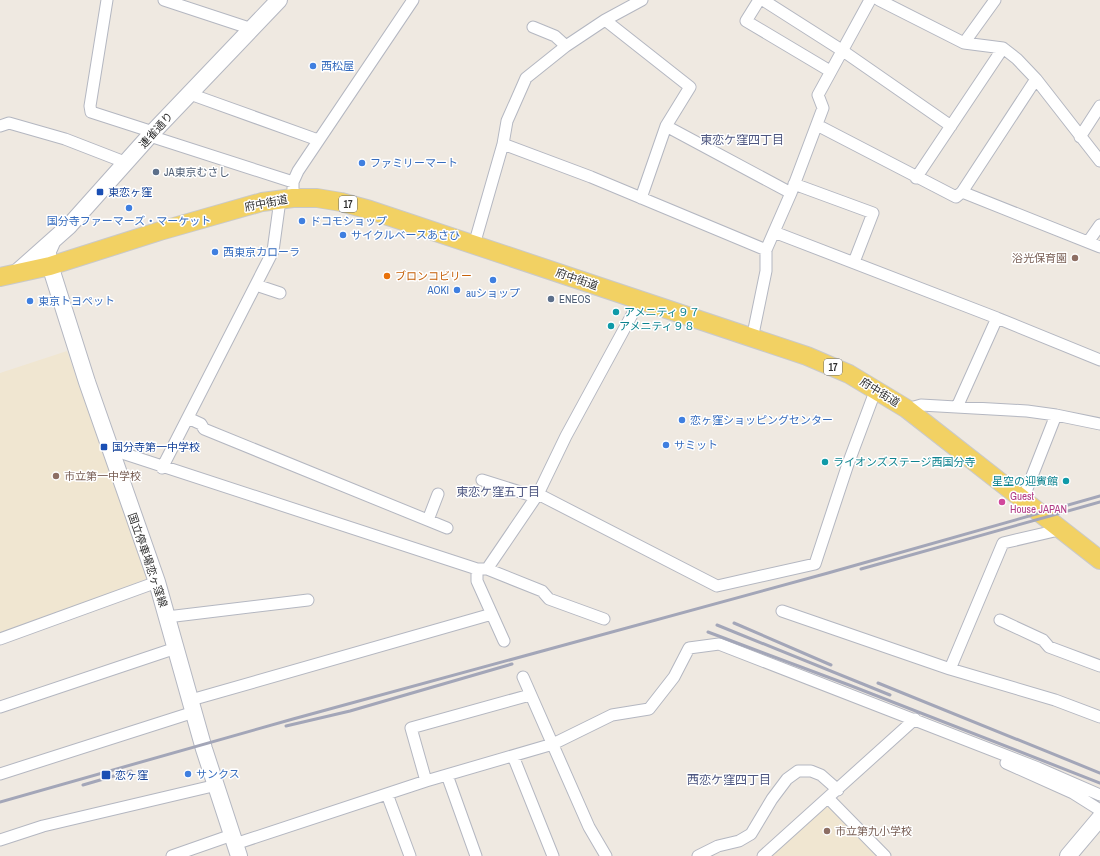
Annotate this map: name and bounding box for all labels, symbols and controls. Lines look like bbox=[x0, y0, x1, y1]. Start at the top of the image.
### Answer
place label: 西松屋 bbox=[321, 59, 354, 73]
marker: 西松屋 bbox=[308, 61, 318, 71]
street label: 連雀通り bbox=[136, 109, 176, 151]
district label: 東恋ケ窪四丁目 bbox=[700, 132, 784, 148]
place label: ファミリーマート bbox=[370, 156, 458, 170]
marker: ファミリーマート bbox=[357, 158, 367, 168]
place label: JA東京むさし bbox=[164, 165, 230, 179]
marker: JA東京むさし bbox=[151, 167, 161, 177]
place label: 東恋ヶ窪 bbox=[108, 185, 152, 199]
marker: 東恋ヶ窪 bbox=[95, 187, 105, 197]
street label: 府中街道 bbox=[243, 192, 289, 214]
road number: 17 bbox=[339, 196, 357, 212]
marker: 国分寺ファーマーズ・マーケット bbox=[124, 203, 134, 213]
place label: 国分寺ファーマーズ・マーケット bbox=[47, 214, 211, 228]
place label: ドコモショップ bbox=[310, 214, 387, 228]
marker: ドコモショップ bbox=[297, 216, 307, 226]
place label: サイクルベースあさひ bbox=[351, 228, 460, 242]
marker: サイクルベースあさひ bbox=[338, 230, 348, 240]
place label: 西東京カローラ bbox=[223, 245, 300, 259]
marker: 西東京カローラ bbox=[210, 247, 220, 257]
place label: 浴光保育園 bbox=[1012, 251, 1067, 265]
marker: 浴光保育園 bbox=[1070, 253, 1080, 263]
street label: 府中街道 bbox=[554, 265, 600, 293]
place label: ブロンコビリー bbox=[395, 269, 472, 283]
marker: ブロンコビリー bbox=[382, 271, 392, 281]
marker: auショップ bbox=[488, 275, 498, 285]
place label: AOKI bbox=[426, 283, 449, 297]
marker: AOKI bbox=[452, 285, 462, 295]
place label: auショップ bbox=[466, 286, 520, 300]
place label: ENEOS bbox=[559, 292, 591, 306]
place label: 東京トヨペット bbox=[38, 294, 115, 308]
marker: ENEOS bbox=[546, 294, 556, 304]
marker: 東京トヨペット bbox=[25, 296, 35, 306]
place label: アメニティ９７ bbox=[624, 305, 700, 319]
marker: アメニティ９７ bbox=[611, 307, 621, 317]
place label: アメニティ９８ bbox=[619, 319, 695, 333]
marker: アメニティ９８ bbox=[606, 321, 616, 331]
road number: 17 bbox=[824, 359, 842, 375]
street label: 府中街道 bbox=[858, 374, 902, 410]
place label: 恋ヶ窪ショッピングセンター bbox=[690, 413, 833, 427]
marker: 恋ヶ窪ショッピングセンター bbox=[677, 415, 687, 425]
place label: サミット bbox=[674, 438, 718, 452]
place label: 国分寺第一中学校 bbox=[112, 440, 200, 454]
marker: サミット bbox=[661, 440, 671, 450]
marker: 国分寺第一中学校 bbox=[99, 442, 109, 452]
place label: ライオンズステージ西国分寺 bbox=[833, 455, 976, 469]
marker: ライオンズステージ西国分寺 bbox=[820, 457, 830, 467]
place label: 市立第一中学校 bbox=[64, 469, 141, 483]
marker: 市立第一中学校 bbox=[51, 471, 61, 481]
place label: 星空の迎賓館 bbox=[992, 474, 1058, 488]
marker: 星空の迎賓館 bbox=[1061, 476, 1071, 486]
district label: 東恋ケ窪五丁目 bbox=[456, 484, 540, 500]
place label: Guest House JAPAN bbox=[1010, 489, 1067, 516]
marker: Guest House JAPAN bbox=[997, 497, 1007, 507]
street label: 国立停車場恋ヶ窪線 bbox=[125, 511, 171, 609]
place label: サンクス bbox=[196, 767, 240, 781]
place label: 恋ヶ窪 bbox=[115, 768, 148, 782]
marker: 恋ヶ窪 bbox=[100, 769, 112, 781]
marker: サンクス bbox=[183, 769, 193, 779]
district label: 西恋ケ窪四丁目 bbox=[687, 772, 771, 788]
place label: 市立第九小学校 bbox=[835, 824, 912, 838]
marker: 市立第九小学校 bbox=[822, 826, 832, 836]

